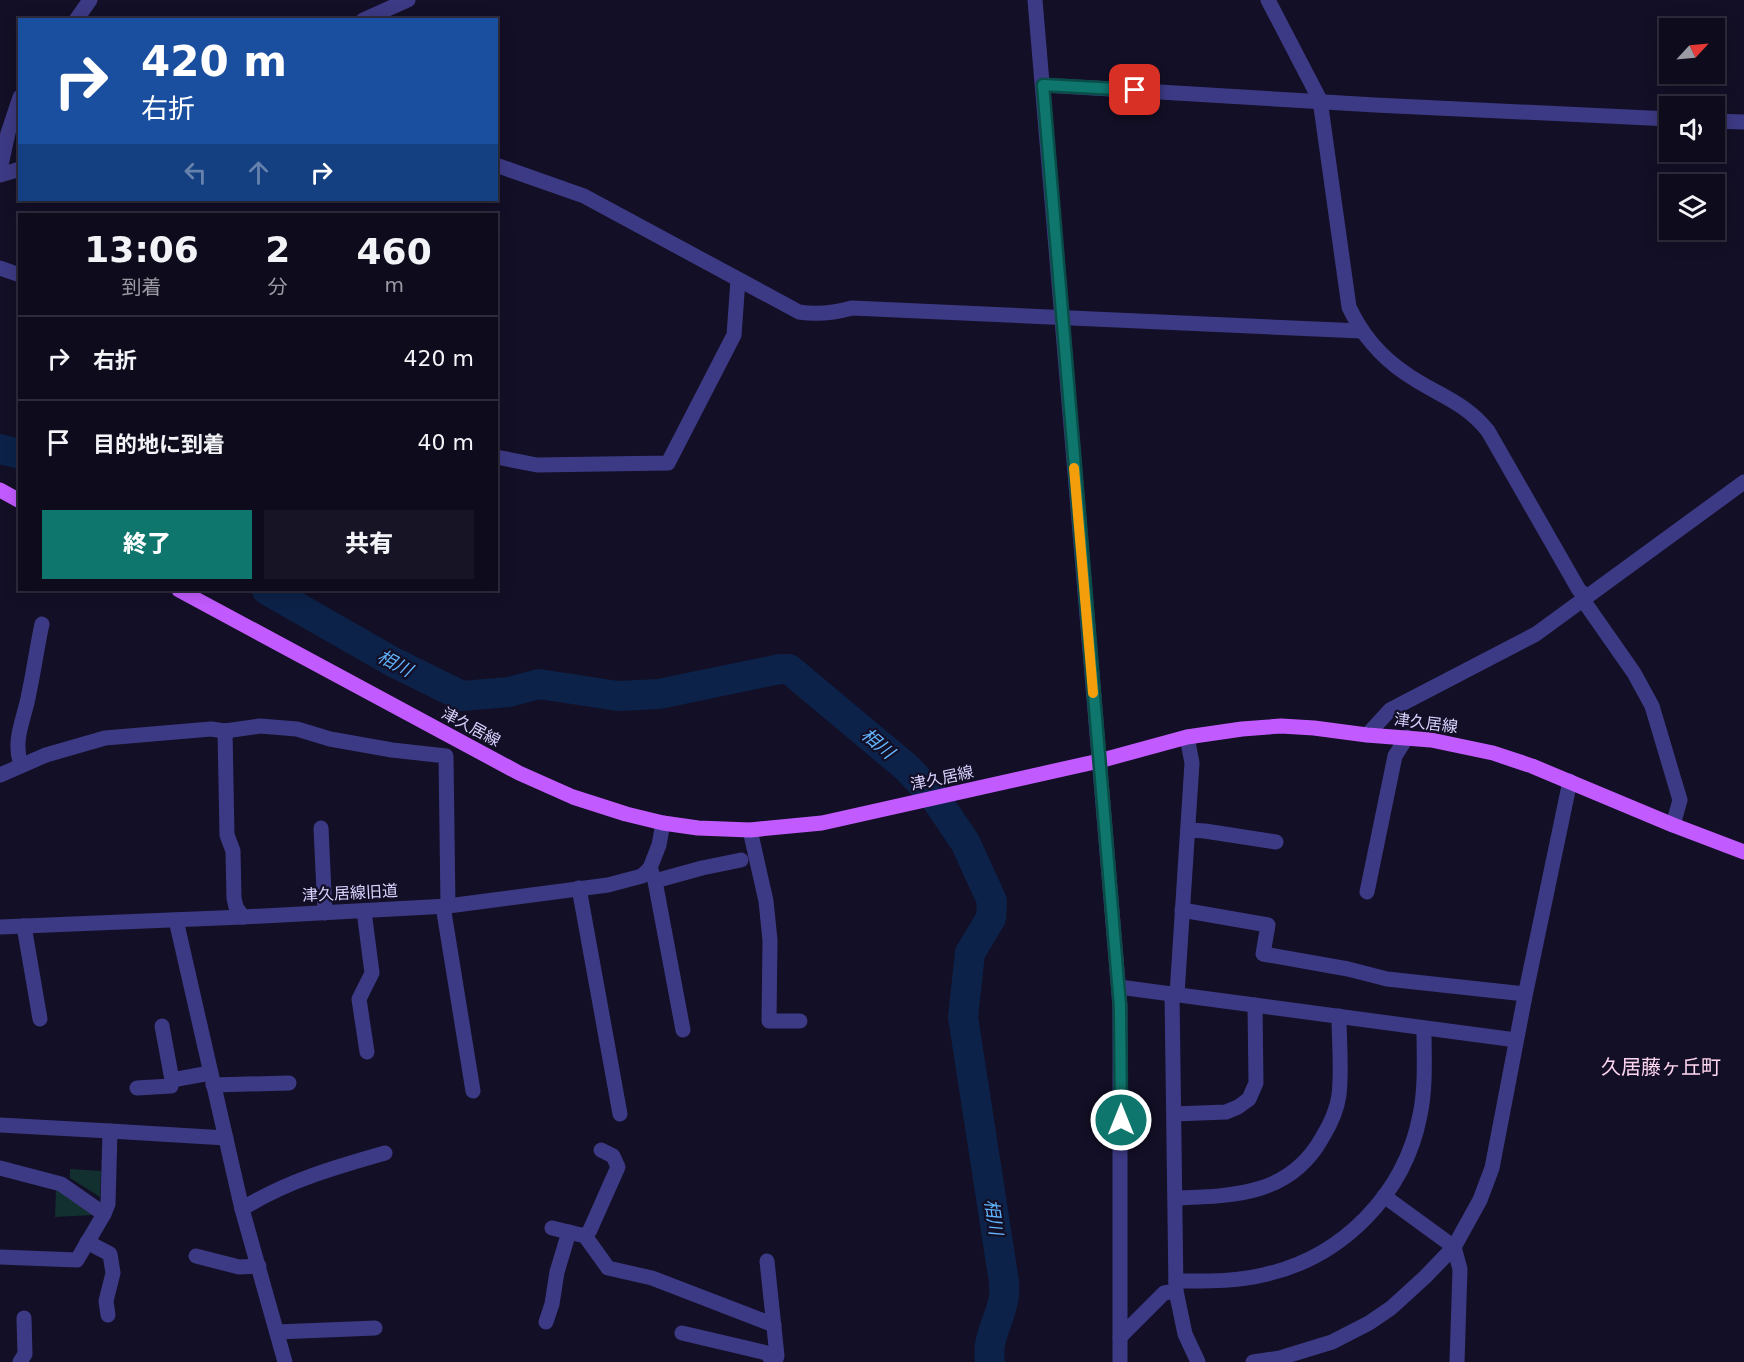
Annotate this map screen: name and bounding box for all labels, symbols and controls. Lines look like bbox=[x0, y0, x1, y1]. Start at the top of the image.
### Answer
north arrow bbox=[1659, 18, 1725, 84]
map controls bbox=[1659, 18, 1725, 240]
text: 420 m bbox=[141, 37, 287, 86]
icon: right bbox=[42, 42, 120, 120]
pin bbox=[1109, 64, 1160, 115]
icon: arrive bbox=[1118, 73, 1151, 106]
text: 右折 bbox=[141, 93, 195, 124]
button: sound bbox=[1659, 96, 1725, 162]
icon: left bbox=[179, 156, 212, 189]
icon: ahead bbox=[242, 156, 275, 189]
icon: right bbox=[305, 156, 338, 189]
button: layers bbox=[1659, 174, 1725, 240]
text: 13:06 bbox=[84, 229, 199, 270]
text: 2 bbox=[265, 229, 290, 270]
text: 460 bbox=[357, 231, 432, 272]
text: m bbox=[384, 273, 404, 297]
text: 到着 bbox=[122, 275, 162, 299]
text: 分 bbox=[268, 275, 288, 299]
icon: right bbox=[42, 342, 75, 375]
text: 420 m bbox=[404, 346, 474, 371]
text: 右折 bbox=[93, 348, 137, 373]
icon: arrive bbox=[42, 426, 75, 459]
text: 40 m bbox=[418, 430, 474, 455]
text: 目的地に到着 bbox=[93, 432, 225, 457]
button: 終了 bbox=[42, 510, 252, 579]
button: 共有 bbox=[264, 510, 474, 579]
water label: 相川 bbox=[374, 645, 418, 682]
street label: 津久居線 bbox=[438, 704, 504, 750]
street label: 津久居線 bbox=[1393, 710, 1459, 736]
water label: 相川 bbox=[857, 723, 900, 764]
street label: 津久居線 bbox=[909, 762, 975, 794]
street label: 津久居線旧道 bbox=[302, 881, 398, 905]
district label: 久居藤ヶ丘町 bbox=[1601, 1055, 1721, 1079]
position arrow bbox=[1089, 1088, 1153, 1152]
water label: 相川 bbox=[981, 1198, 1007, 1238]

